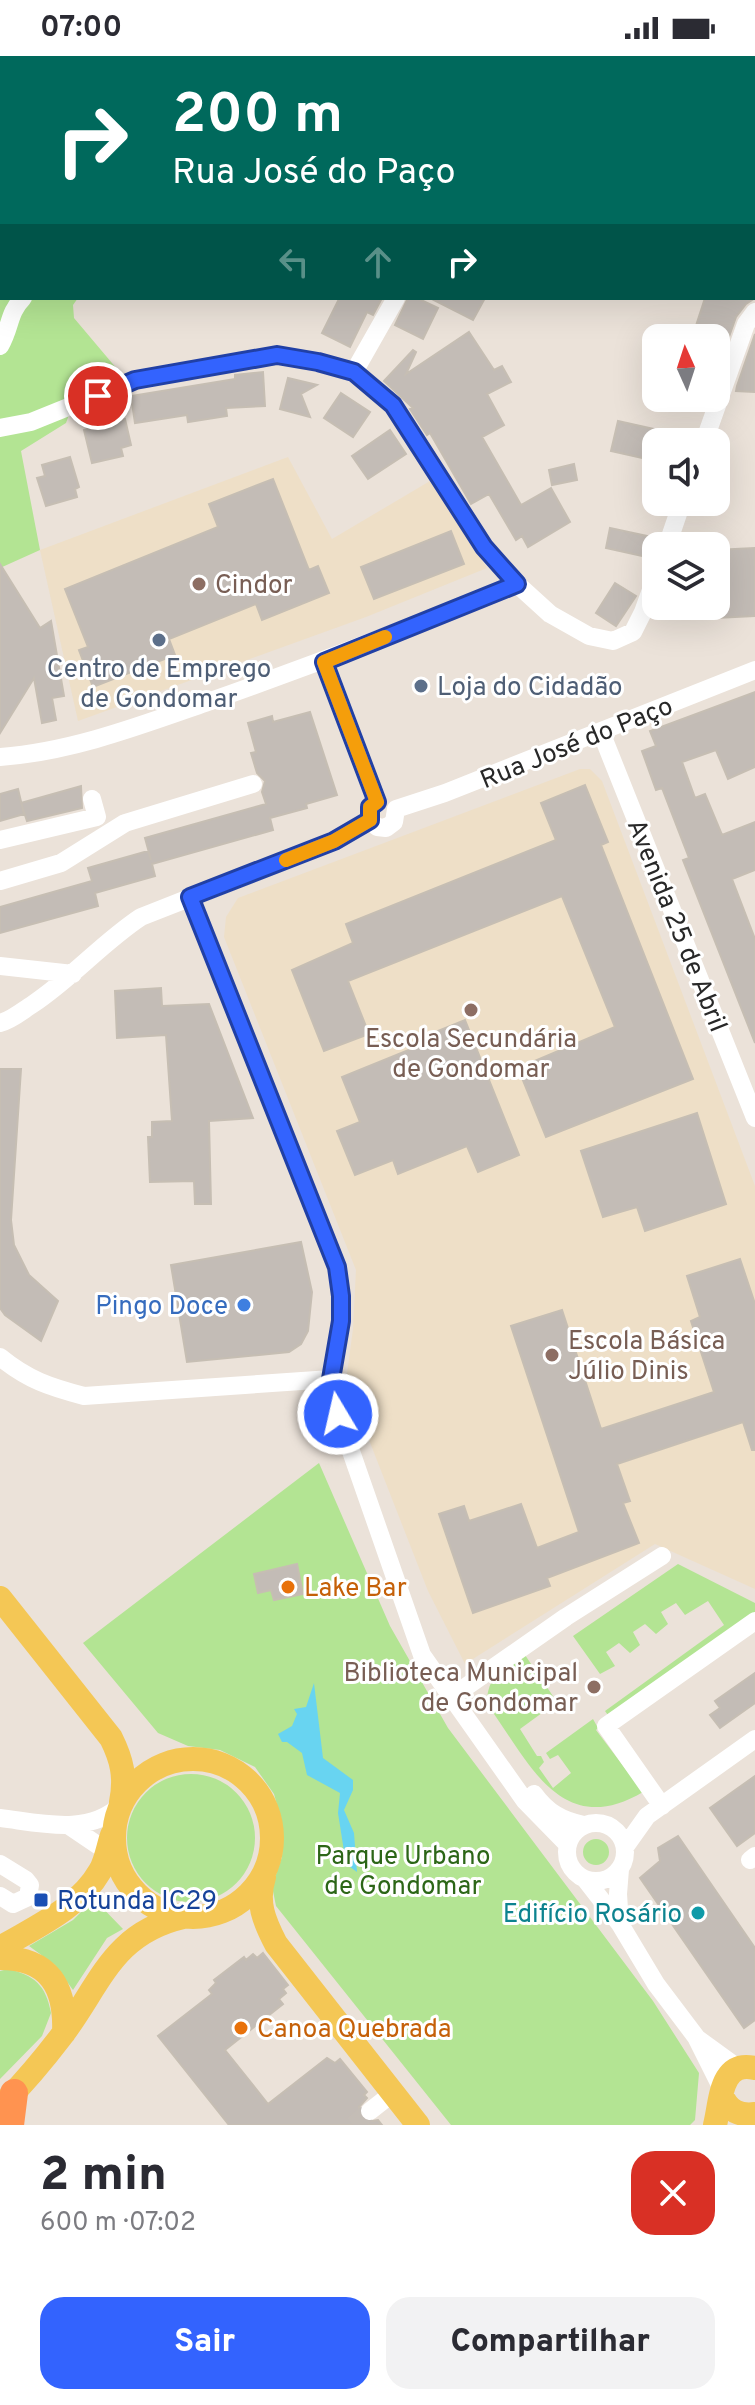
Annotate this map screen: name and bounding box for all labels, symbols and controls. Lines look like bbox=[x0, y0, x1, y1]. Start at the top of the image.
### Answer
text: 07:00 bbox=[40, 10, 122, 47]
text: 200 m bbox=[172, 82, 343, 152]
icon: right bbox=[40, 88, 144, 192]
text: Rua José do Paço bbox=[172, 151, 456, 197]
icon: left bbox=[272, 240, 316, 284]
icon: ahead bbox=[356, 240, 400, 284]
icon: right bbox=[440, 240, 484, 284]
north arrow bbox=[642, 324, 730, 412]
map controls bbox=[642, 324, 730, 620]
pin bbox=[64, 362, 132, 430]
icon: arrive bbox=[76, 374, 120, 418]
button: sound bbox=[642, 428, 730, 516]
button: layers bbox=[642, 532, 730, 620]
place label: Cindor bbox=[215, 570, 293, 603]
marker: Cindor bbox=[190, 575, 208, 593]
marker: Centro de Emprego de Gondomar bbox=[150, 631, 168, 649]
place label: Centro de Emprego de Gondomar bbox=[47, 654, 271, 717]
place label: Loja do Cidadão bbox=[437, 672, 623, 705]
marker: Loja do Cidadão bbox=[412, 677, 430, 695]
street label: Rua José do Paço bbox=[476, 691, 678, 798]
street label: Avenida 25 de Abril bbox=[618, 815, 733, 1037]
marker: Escola Secundária de Gondomar bbox=[462, 1001, 480, 1019]
place label: Escola Secundária de Gondomar bbox=[365, 1024, 577, 1087]
place label: Pingo Doce bbox=[95, 1291, 228, 1324]
marker: Pingo Doce bbox=[235, 1296, 253, 1314]
place label: Escola Básica Júlio Dinis bbox=[568, 1326, 725, 1389]
marker: Escola Básica Júlio Dinis bbox=[543, 1346, 561, 1364]
position arrow bbox=[296, 1372, 380, 1456]
place label: Lake Bar bbox=[304, 1573, 407, 1606]
marker: Lake Bar bbox=[279, 1578, 297, 1596]
place label: Biblioteca Municipal de Gondomar bbox=[343, 1658, 578, 1721]
marker: Biblioteca Municipal de Gondomar bbox=[585, 1678, 603, 1696]
park label: Parque Urbano de Gondomar bbox=[315, 1841, 491, 1904]
place label: Rotunda IC29 bbox=[57, 1886, 217, 1919]
marker: Rotunda IC29 bbox=[32, 1891, 50, 1909]
place label: Edifício Rosário bbox=[503, 1899, 682, 1932]
marker: Edifício Rosário bbox=[689, 1904, 707, 1922]
place label: Canoa Quebrada bbox=[257, 2014, 451, 2047]
marker: Canoa Quebrada bbox=[232, 2019, 250, 2037]
text: 2 min bbox=[40, 2147, 167, 2207]
button: close bbox=[631, 2151, 715, 2235]
text: 600 m · 07:02 bbox=[40, 2207, 196, 2240]
button: Sair bbox=[40, 2297, 370, 2389]
button: Compartilhar bbox=[386, 2297, 715, 2389]

